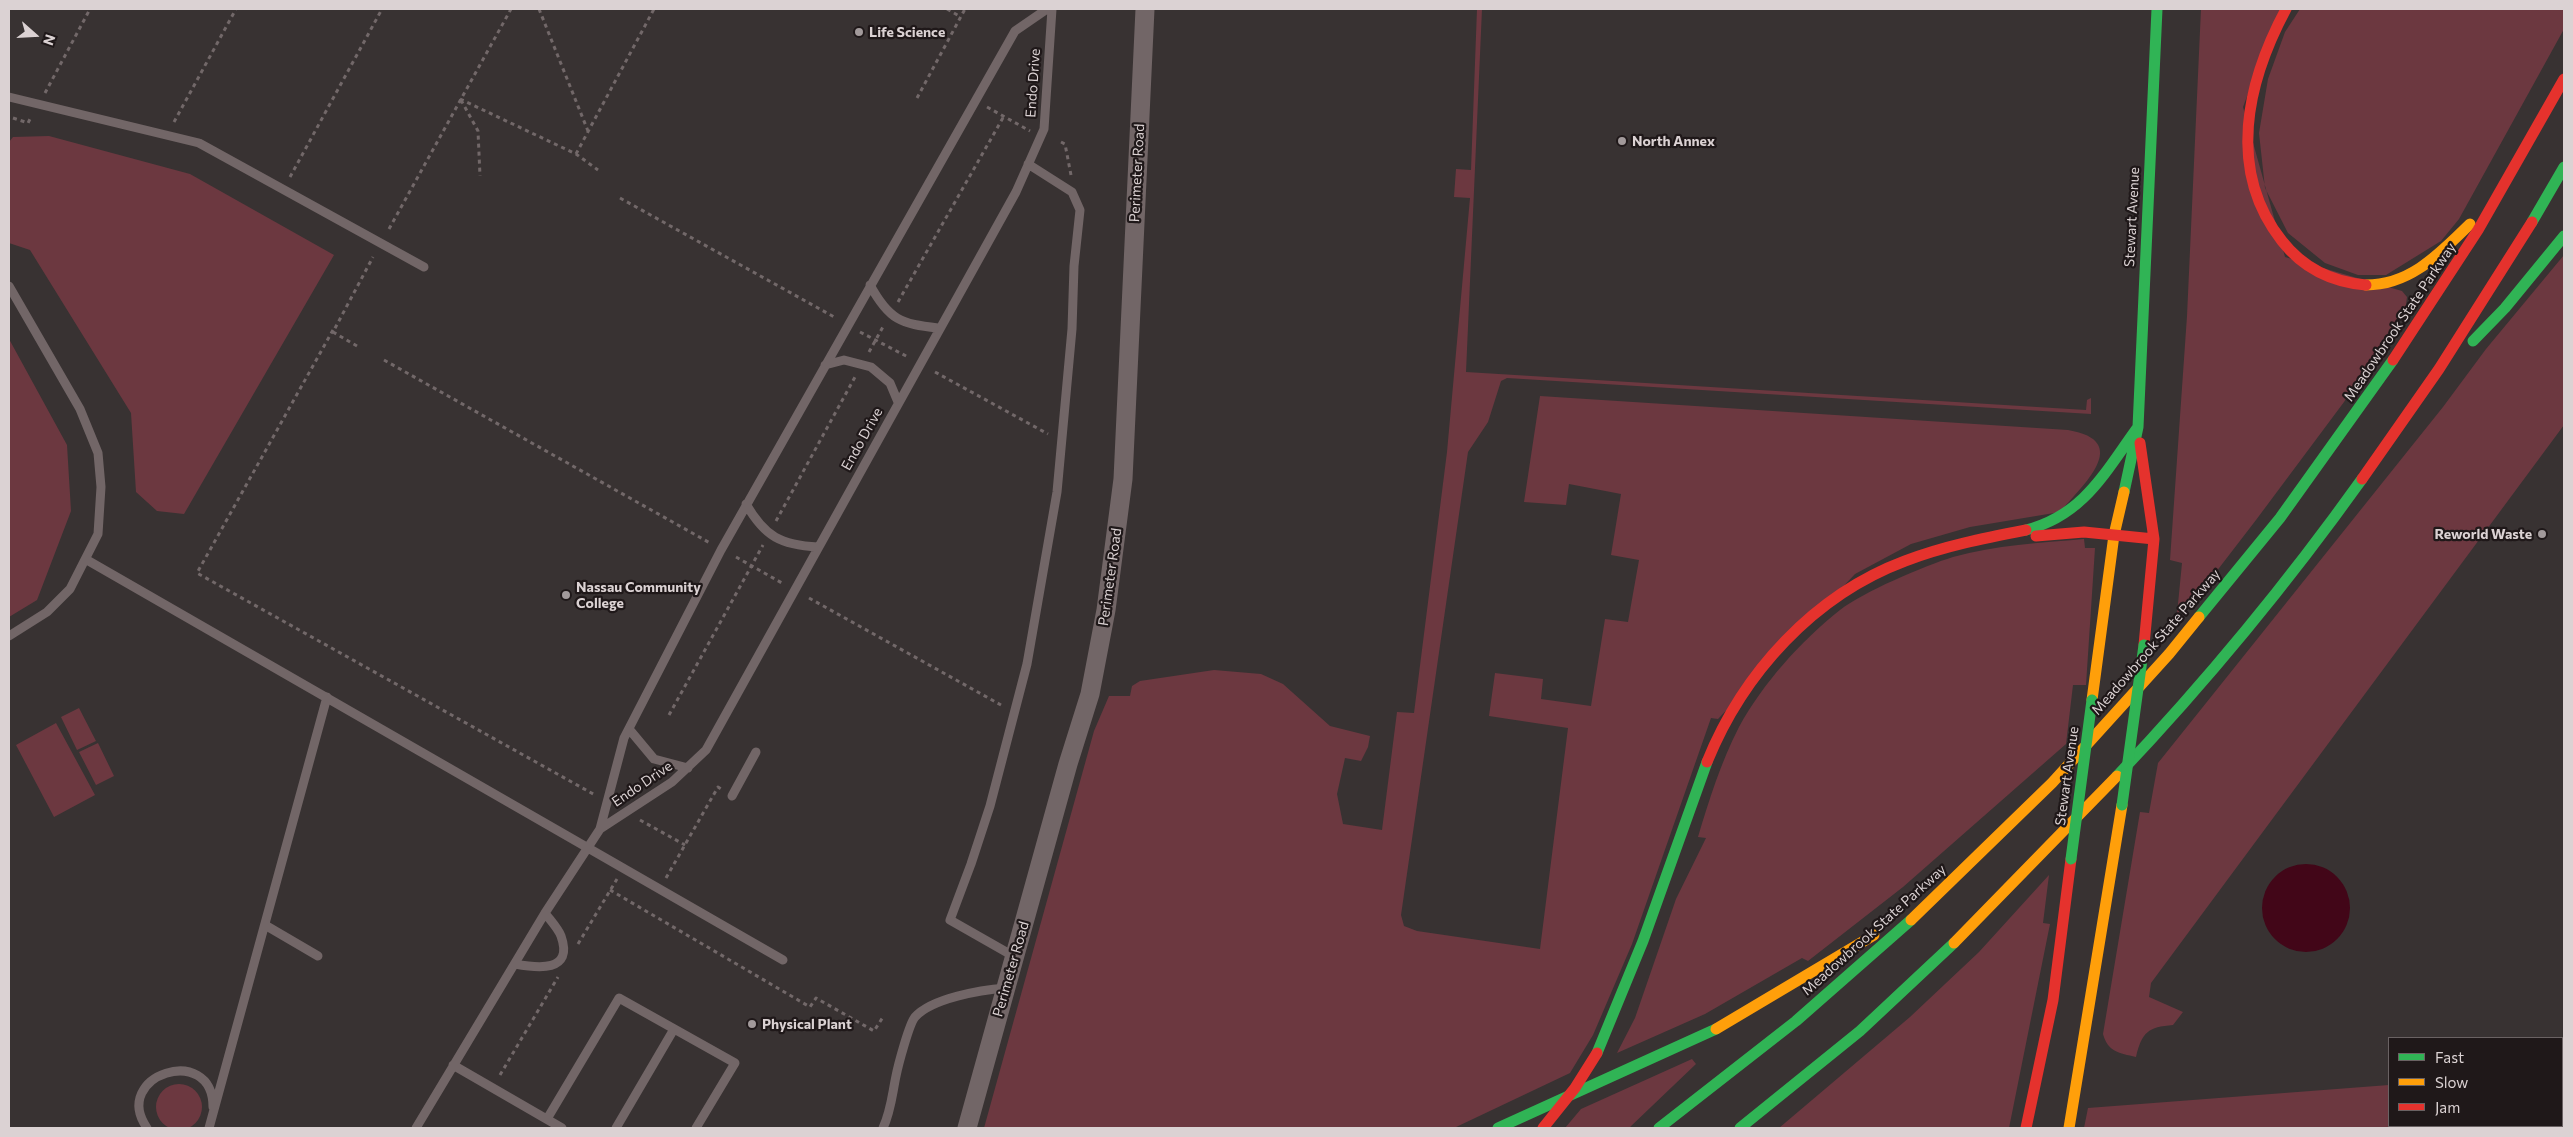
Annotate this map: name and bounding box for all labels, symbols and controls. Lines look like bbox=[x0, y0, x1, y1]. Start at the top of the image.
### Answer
north arrow bbox=[10, 10, 60, 60]
place label: Life Science bbox=[869, 24, 945, 40]
marker: Life Science bbox=[853, 26, 865, 38]
text: N bbox=[40, 32, 59, 48]
street label: Endo Drive bbox=[1022, 48, 1044, 118]
street label: Perimeter Road bbox=[1126, 123, 1148, 223]
place label: North Annex bbox=[1632, 133, 1715, 149]
marker: North Annex bbox=[1616, 135, 1628, 147]
street label: Stewart Avenue bbox=[2121, 167, 2143, 267]
street label: Meadowbrook State Parkway bbox=[2341, 239, 2459, 405]
street label: Endo Drive bbox=[838, 405, 886, 473]
place label: Reworld Waste bbox=[2435, 526, 2532, 542]
street label: Perimeter Road bbox=[1095, 527, 1125, 627]
marker: Reworld Waste bbox=[2536, 528, 2548, 540]
street label: Meadowbrook State Parkway bbox=[2088, 566, 2224, 718]
place label: Nassau Community College bbox=[576, 579, 701, 612]
marker: Nassau Community College bbox=[560, 589, 572, 601]
street label: Stewart Avenue bbox=[2052, 725, 2082, 827]
street label: Endo Drive bbox=[609, 758, 675, 810]
street label: Meadowbrook State Parkway bbox=[1799, 861, 1949, 999]
street label: Perimeter Road bbox=[989, 919, 1033, 1019]
place label: Physical Plant bbox=[762, 1016, 852, 1032]
marker: Physical Plant bbox=[746, 1018, 758, 1030]
legend bbox=[2388, 1037, 2563, 1127]
text: Fast bbox=[2435, 1048, 2464, 1066]
text: Slow bbox=[2435, 1073, 2468, 1091]
text: Jam bbox=[2435, 1098, 2460, 1116]

